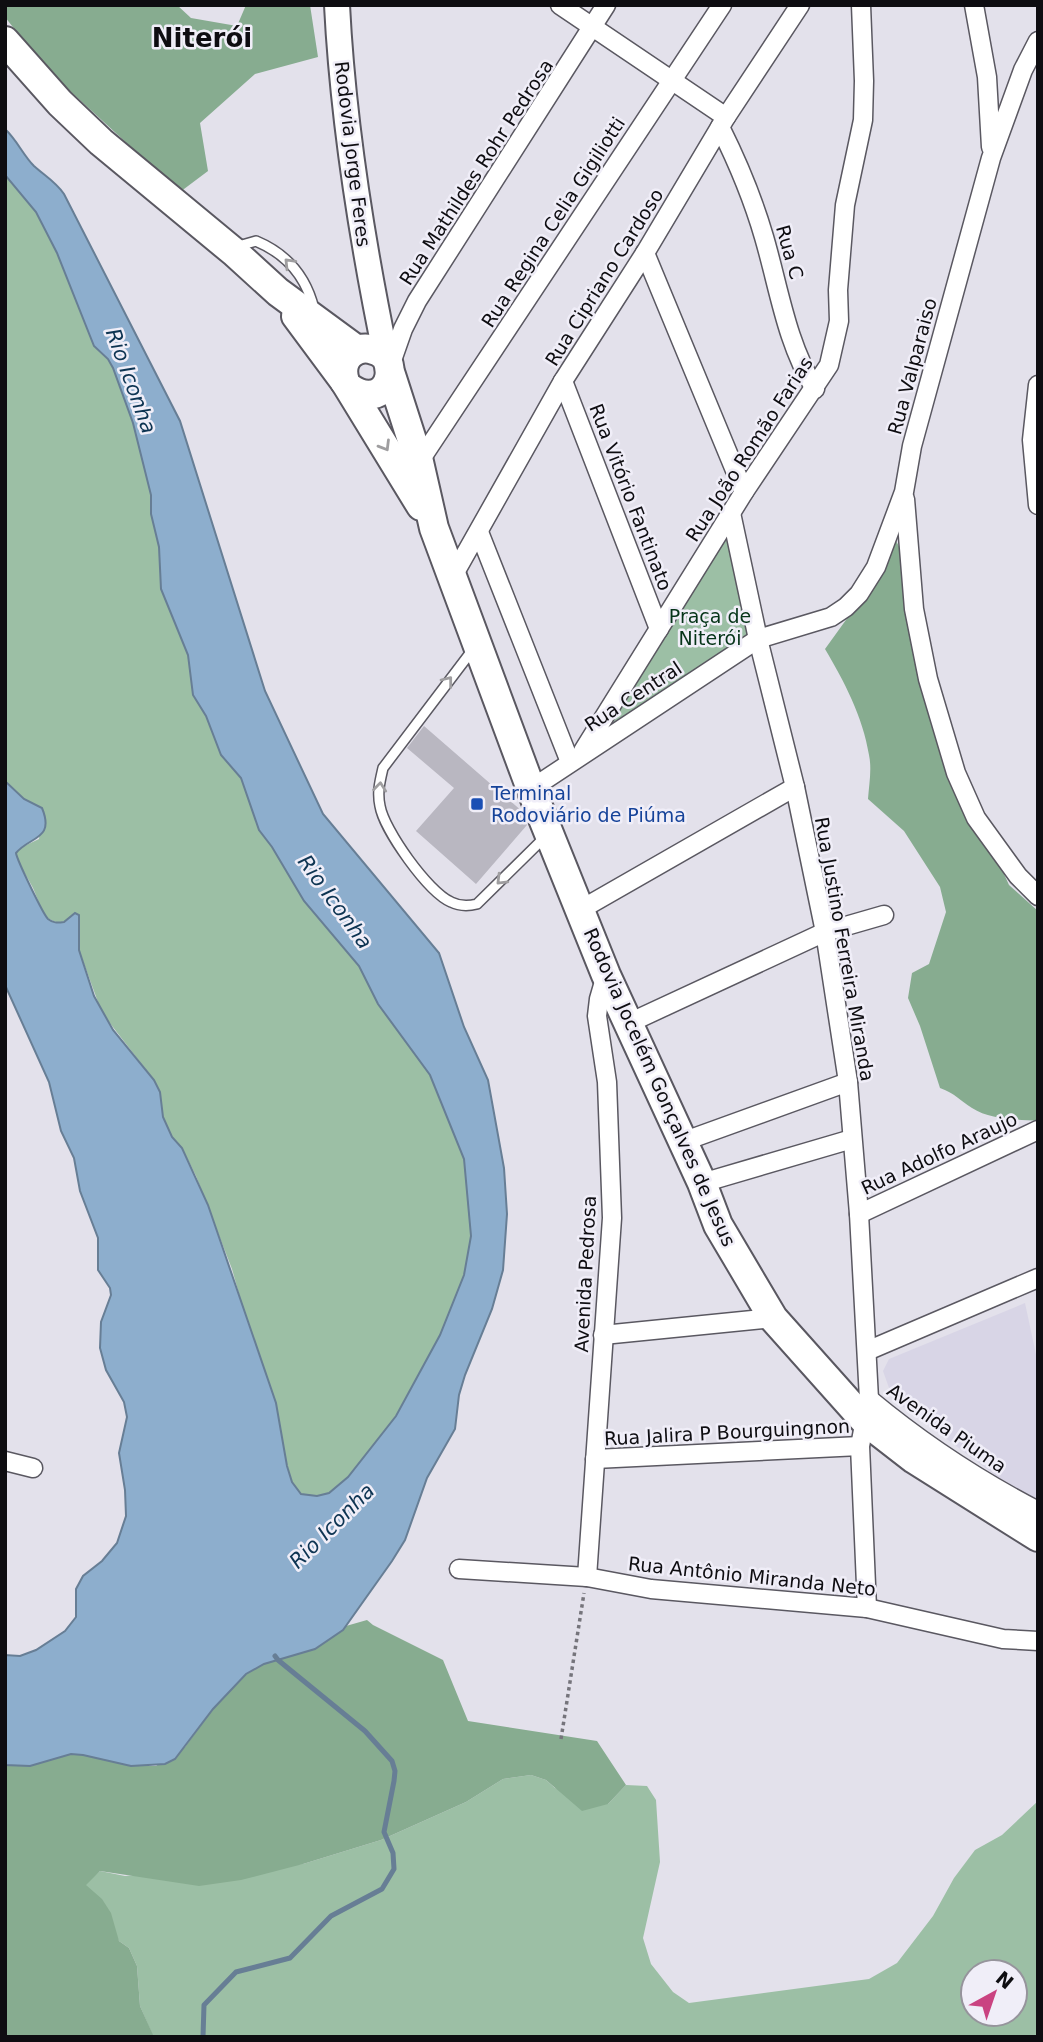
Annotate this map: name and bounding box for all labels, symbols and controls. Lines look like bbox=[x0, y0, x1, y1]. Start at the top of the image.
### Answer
district label: Niterói bbox=[152, 23, 252, 53]
street label: Rua Mathildes Rohr Pedrosa bbox=[395, 55, 557, 289]
street label: Rodovia Jorge Feres bbox=[331, 60, 375, 248]
street label: Rua Regina Celia Gigiliotti bbox=[477, 113, 629, 331]
street label: Rua Cipriano Cardoso bbox=[540, 184, 668, 370]
street label: Rua C bbox=[772, 222, 808, 282]
one-way arrow bbox=[285, 258, 298, 271]
street label: Rua Valparaiso bbox=[883, 295, 941, 437]
water label: Rio Iconha bbox=[101, 325, 161, 437]
street label: Rua João Romão Farias bbox=[681, 352, 817, 546]
street label: Rua Vitório Fantinato bbox=[585, 401, 677, 593]
one-way arrow bbox=[377, 439, 390, 452]
park label: Praça de Niterói bbox=[669, 605, 751, 649]
street label: Rua Central bbox=[580, 656, 686, 736]
one-way arrow bbox=[439, 677, 452, 689]
one-way arrow bbox=[373, 781, 388, 793]
place label: Terminal Rodoviário de Piúma bbox=[490, 782, 686, 826]
marker: Terminal Rodoviário de Piúma bbox=[469, 796, 485, 812]
street label: Rua Justino Ferreira Miranda bbox=[811, 815, 879, 1083]
water label: Rio Iconha bbox=[293, 850, 377, 954]
one-way arrow bbox=[497, 872, 509, 884]
street label: Rodovia Jocelém Gonçalves de Jesus bbox=[580, 924, 740, 1250]
street label: Rua Adolfo Araujo bbox=[858, 1107, 1020, 1199]
street label: Avenida Pedrosa bbox=[570, 1195, 600, 1353]
street label: Avenida Piuma bbox=[883, 1379, 1011, 1477]
street label: Rua Jalira P Bourguingnon bbox=[603, 1415, 851, 1449]
water label: Rio Iconha bbox=[285, 1479, 379, 1573]
street label: Rua Antônio Miranda Neto bbox=[627, 1552, 877, 1600]
north arrow bbox=[959, 1958, 1029, 2028]
text: N bbox=[992, 1966, 1018, 1994]

